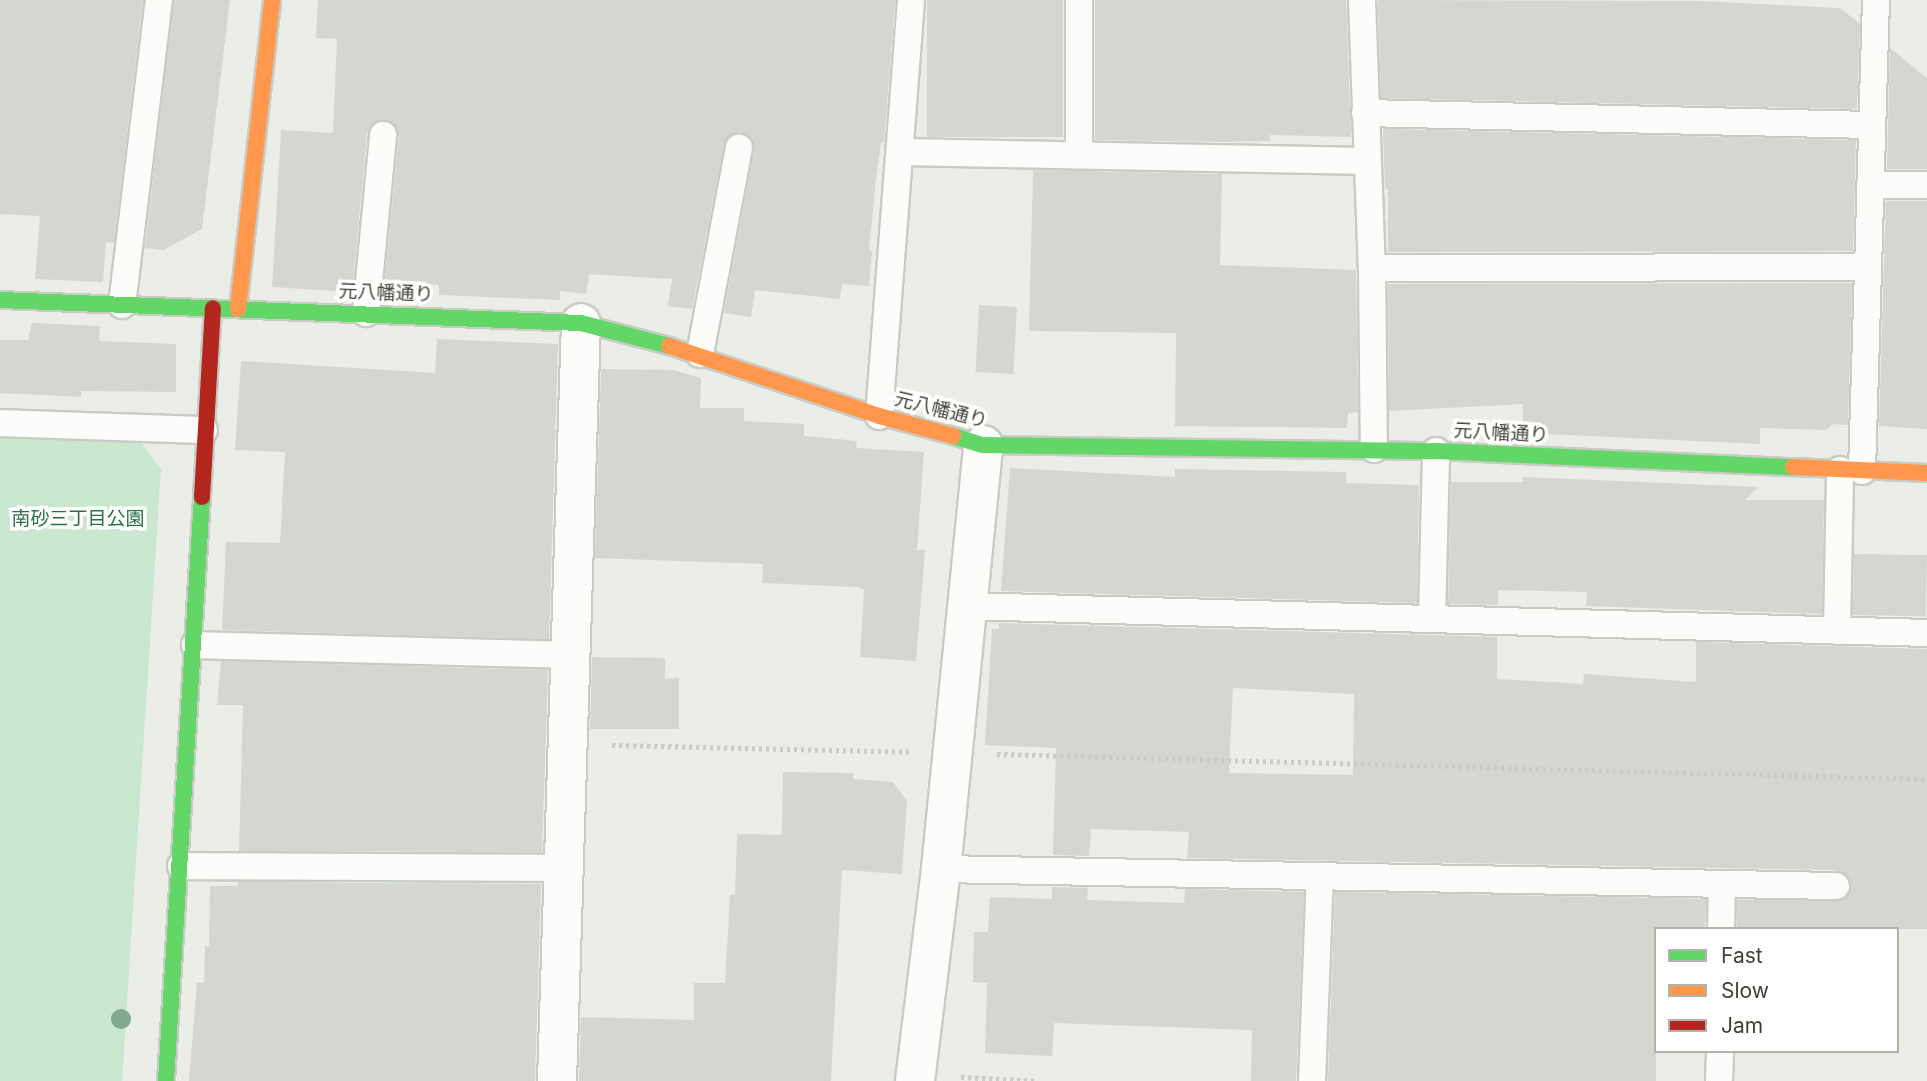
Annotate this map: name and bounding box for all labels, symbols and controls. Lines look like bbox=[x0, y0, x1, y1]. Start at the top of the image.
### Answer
street label: 元八幡通り bbox=[338, 280, 434, 306]
street label: 元八幡通り bbox=[892, 387, 990, 433]
street label: 元八幡通り bbox=[1453, 419, 1549, 447]
park label: 南砂三丁目公園 bbox=[12, 508, 144, 530]
legend bbox=[1654, 927, 1899, 1053]
text: Fast bbox=[1721, 943, 1763, 968]
text: Slow bbox=[1721, 978, 1769, 1003]
text: Jam bbox=[1721, 1013, 1763, 1038]

